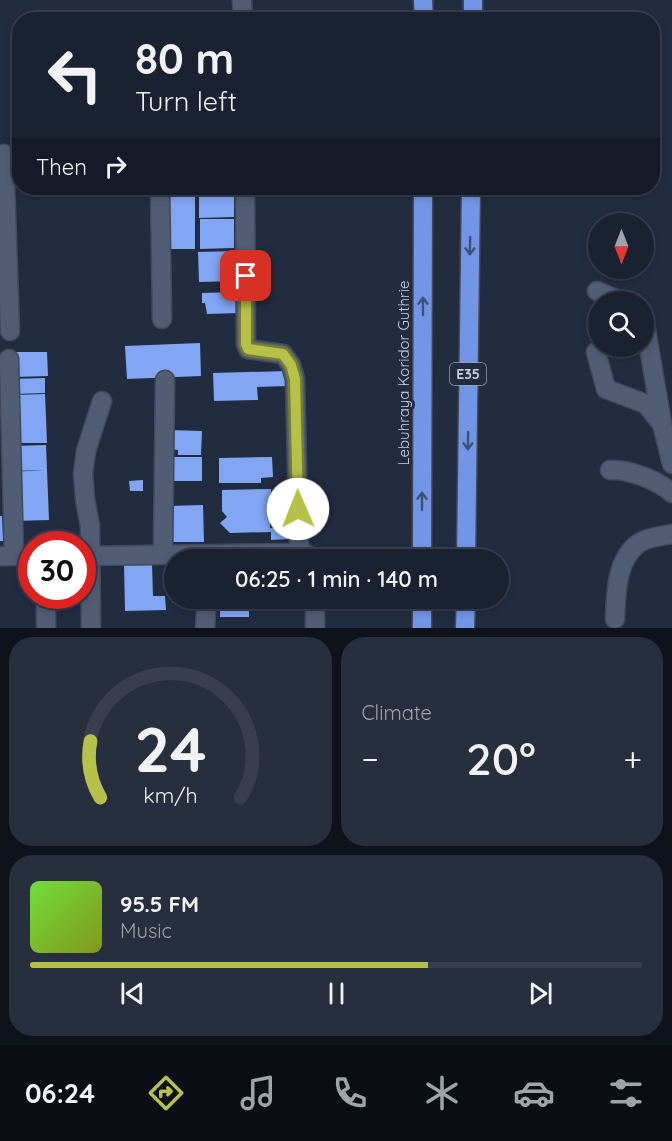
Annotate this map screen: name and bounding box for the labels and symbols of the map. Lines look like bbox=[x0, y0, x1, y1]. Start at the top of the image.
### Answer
north arrow bbox=[588, 213, 654, 279]
one-way arrow bbox=[464, 235, 476, 255]
pin bbox=[220, 250, 271, 301]
street label: Lebuhraya Koridor Guthrie bbox=[394, 281, 413, 465]
one-way arrow bbox=[417, 297, 429, 317]
road number: E35 bbox=[450, 363, 486, 385]
one-way arrow bbox=[462, 430, 473, 450]
position arrow bbox=[266, 477, 330, 541]
one-way arrow bbox=[416, 492, 428, 512]
speed limit sign: 30 bbox=[18, 531, 96, 609]

